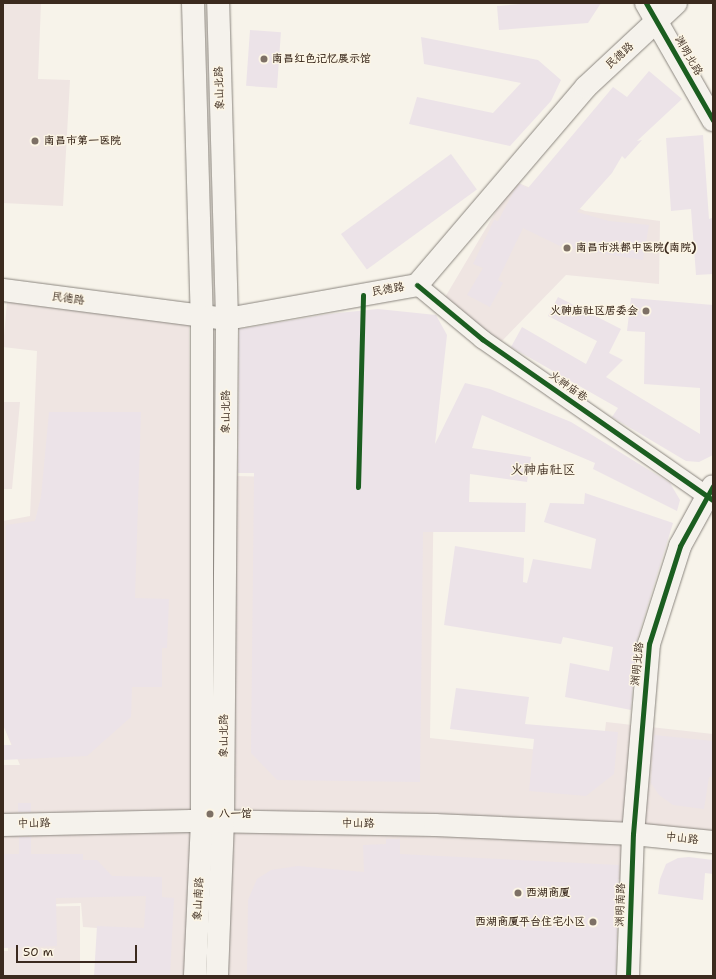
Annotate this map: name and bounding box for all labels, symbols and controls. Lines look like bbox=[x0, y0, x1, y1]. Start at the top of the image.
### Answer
street label: 渊明北路 bbox=[671, 34, 705, 78]
street label: 民德路 bbox=[603, 40, 637, 72]
place label: 南昌红色记忆展示馆 bbox=[272, 52, 371, 66]
marker: 南昌红色记忆展示馆 bbox=[259, 54, 269, 64]
street label: 象山北路 bbox=[213, 66, 227, 110]
place label: 南昌市第一医院 bbox=[44, 134, 121, 148]
marker: 南昌市第一医院 bbox=[29, 135, 41, 147]
place label: 南昌市洪都中医院(南院) bbox=[576, 241, 697, 255]
marker: 南昌市洪都中医院(南院) bbox=[561, 242, 573, 254]
street label: 民德路 bbox=[371, 281, 405, 299]
street label: 民德路 bbox=[51, 290, 85, 308]
place label: 火神庙社区居委会 bbox=[550, 304, 638, 318]
marker: 火神庙社区居委会 bbox=[641, 306, 651, 316]
street label: 火神庙巷 bbox=[546, 369, 590, 405]
street label: 象山北路 bbox=[219, 390, 233, 434]
district label: 火神庙社区 bbox=[511, 462, 575, 478]
street label: 渊明北路 bbox=[629, 641, 647, 687]
street label: 象山北路 bbox=[217, 714, 231, 758]
place label: 八一馆 bbox=[219, 807, 252, 821]
marker: 八一馆 bbox=[204, 808, 216, 820]
street label: 中山路 bbox=[17, 817, 51, 831]
street label: 中山路 bbox=[341, 817, 375, 831]
street label: 中山路 bbox=[665, 831, 699, 847]
street label: 象山南路 bbox=[191, 877, 207, 921]
street label: 渊明南路 bbox=[614, 883, 628, 927]
place label: 西湖商厦 bbox=[526, 886, 570, 900]
marker: 西湖商厦 bbox=[513, 888, 523, 898]
place label: 西湖商厦平台住宅小区 bbox=[475, 915, 585, 929]
marker: 西湖商厦平台住宅小区 bbox=[588, 917, 598, 927]
scale bar bbox=[18, 937, 139, 963]
text: 50 m bbox=[23, 944, 53, 960]

